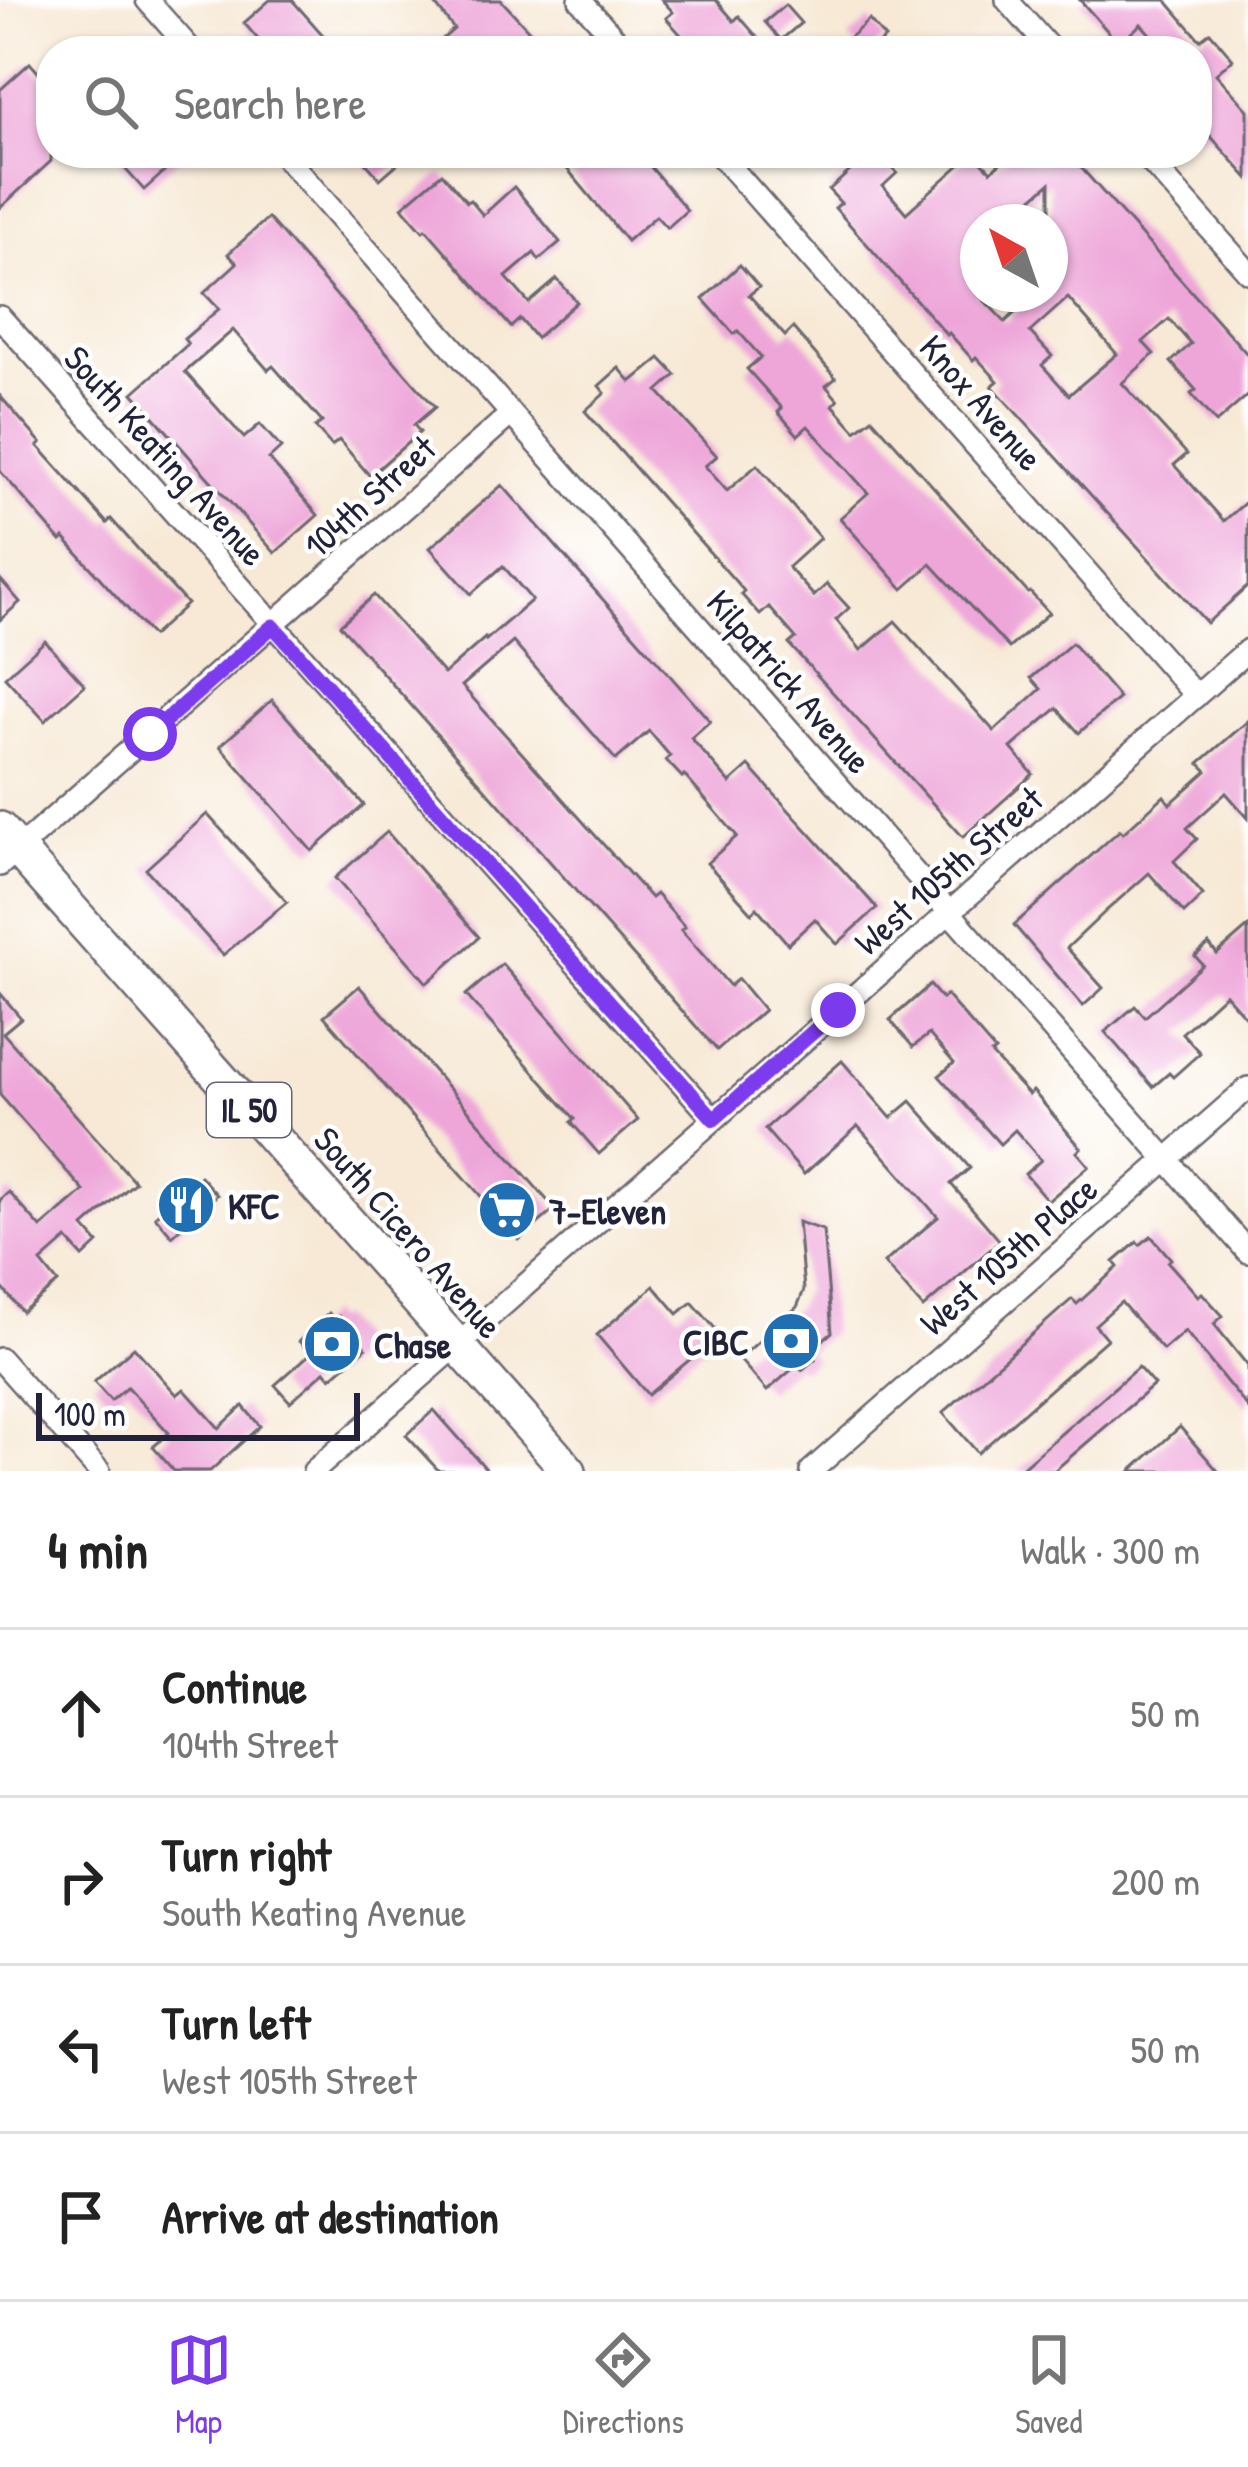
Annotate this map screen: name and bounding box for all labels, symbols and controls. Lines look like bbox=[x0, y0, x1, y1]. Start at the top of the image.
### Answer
search box bbox=[36, 36, 1212, 168]
icon: search bbox=[78, 69, 144, 135]
text: Search here bbox=[174, 72, 366, 133]
north arrow bbox=[960, 204, 1068, 312]
street label: Knox Avenue bbox=[909, 324, 1055, 480]
street label: South Keating Avenue bbox=[54, 334, 278, 576]
street label: 104th Street bbox=[292, 423, 446, 569]
street label: Kilpatrick Avenue bbox=[696, 579, 884, 783]
route start bbox=[123, 707, 177, 761]
street label: West 105th Street bbox=[843, 774, 1053, 966]
route end bbox=[811, 983, 865, 1037]
road number: IL 50 bbox=[207, 1083, 291, 1137]
street label: South Cicero Avenue bbox=[303, 1116, 515, 1348]
street label: West 105th Place bbox=[909, 1164, 1107, 1346]
restaurant icon: KFC bbox=[155, 1174, 217, 1236]
supermarket icon: 7-Eleven bbox=[476, 1179, 538, 1241]
place label: KFC bbox=[228, 1181, 280, 1230]
place label: 7-Eleven bbox=[549, 1186, 666, 1235]
bank icon: CIBC bbox=[760, 1310, 822, 1372]
bank icon: Chase bbox=[301, 1313, 363, 1375]
place label: CIBC bbox=[683, 1317, 749, 1366]
place label: Chase bbox=[374, 1320, 452, 1369]
scale bar bbox=[36, 1387, 360, 1440]
text: 100 m bbox=[54, 1392, 126, 1436]
text: 4 min bbox=[48, 1515, 148, 1584]
text: Walk · 300 m bbox=[1020, 1523, 1200, 1576]
text: Continue bbox=[162, 1656, 307, 1717]
icon: ahead bbox=[48, 1680, 114, 1746]
text: 50 m bbox=[1131, 1686, 1200, 1739]
text: 104th Street bbox=[162, 1717, 338, 1770]
text: Turn right bbox=[162, 1824, 331, 1885]
icon: right bbox=[48, 1848, 114, 1914]
text: 200 m bbox=[1111, 1854, 1200, 1907]
text: South Keating Avenue bbox=[162, 1885, 466, 1938]
text: Turn left bbox=[162, 1992, 311, 2053]
icon: left bbox=[48, 2016, 114, 2082]
text: 50 m bbox=[1131, 2022, 1200, 2075]
text: West 105th Street bbox=[162, 2053, 417, 2106]
icon: arrive bbox=[48, 2184, 114, 2250]
text: Arrive at destination bbox=[162, 2186, 499, 2247]
tab: Map bbox=[166, 2327, 232, 2443]
tab: Directions bbox=[563, 2327, 684, 2443]
tab: Saved bbox=[1015, 2327, 1082, 2443]

